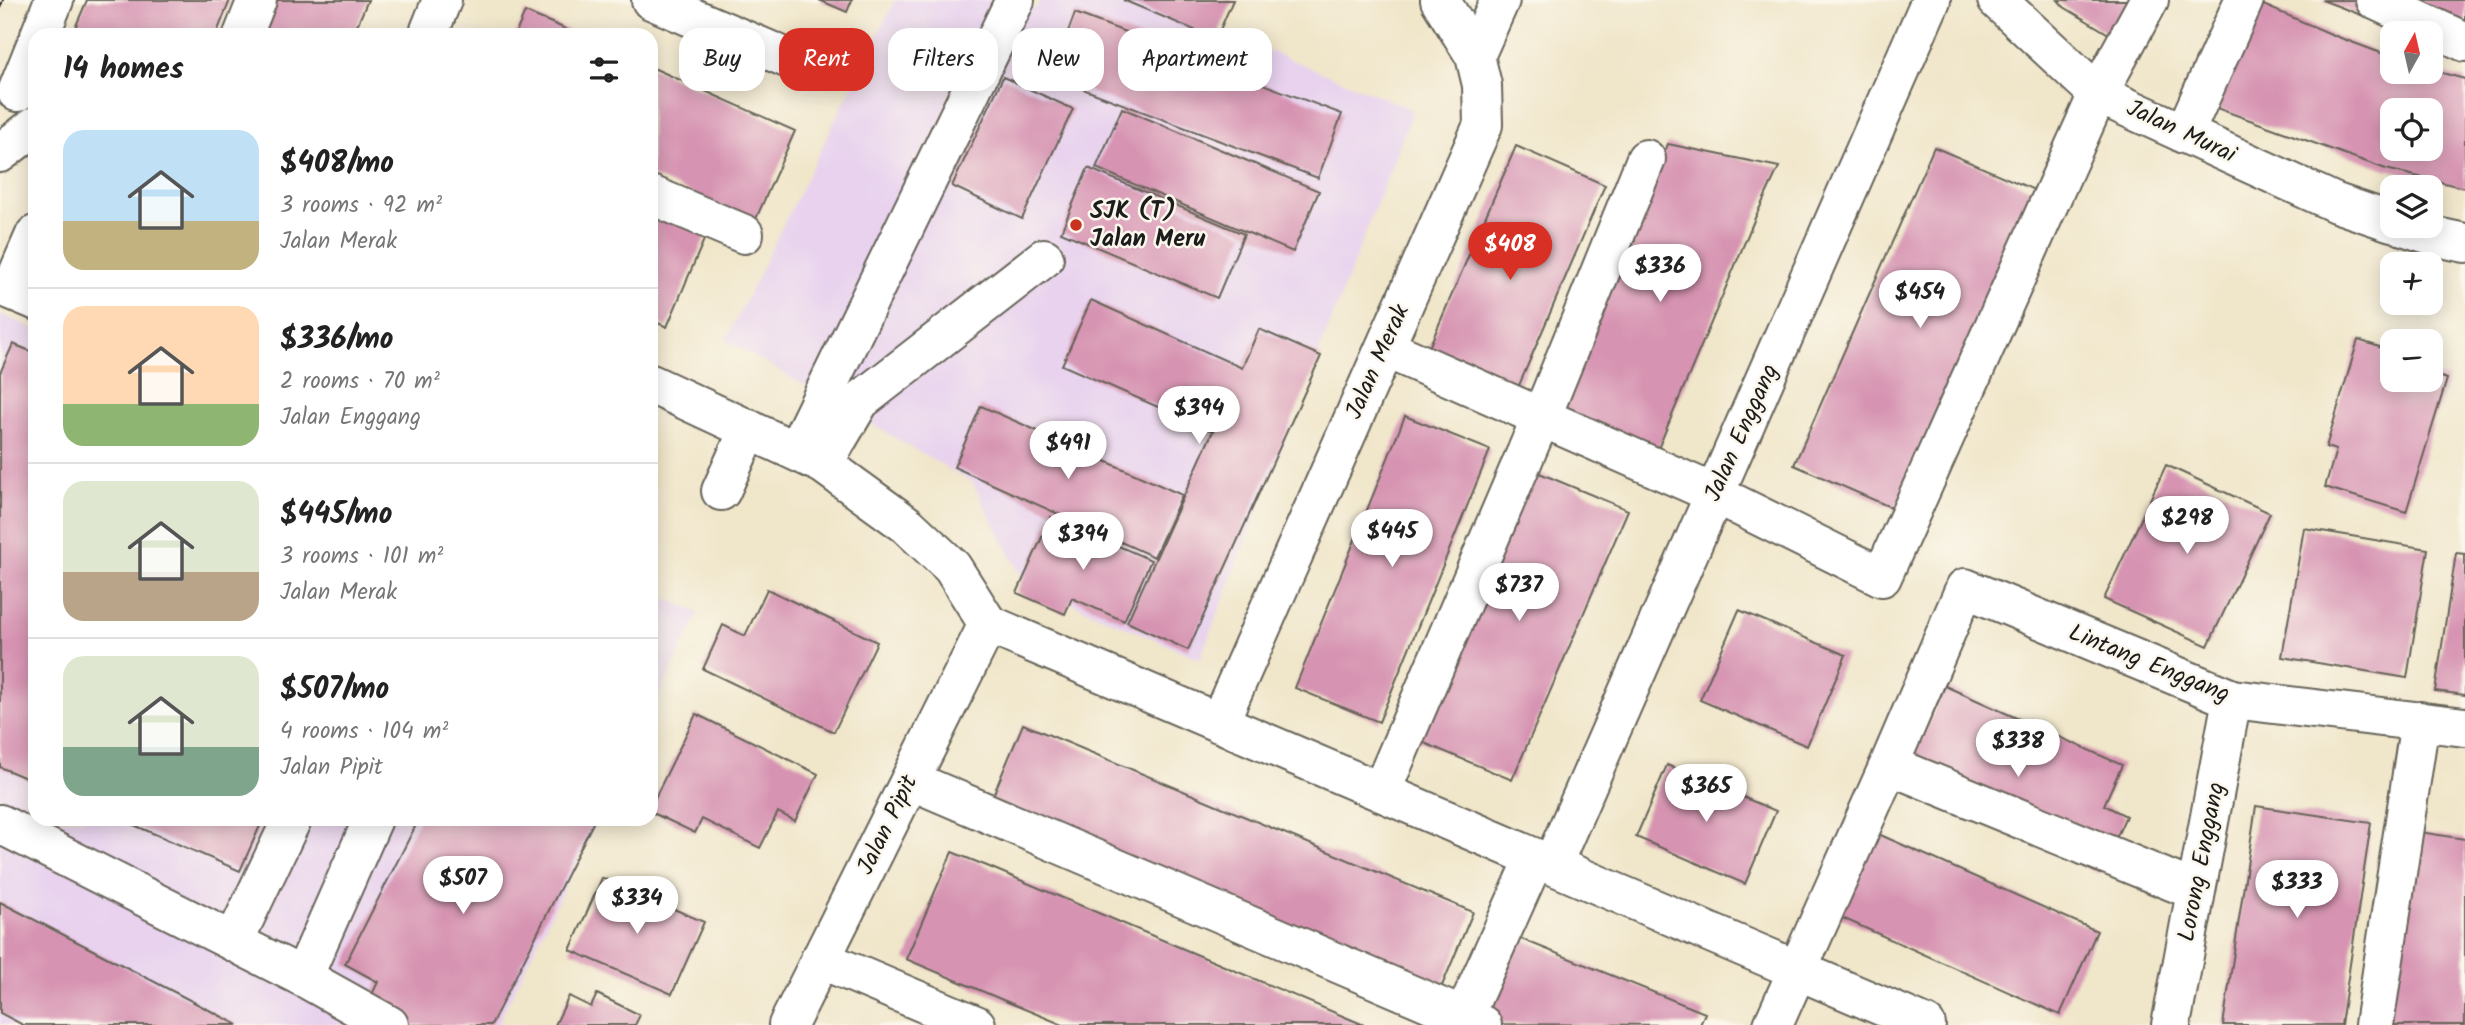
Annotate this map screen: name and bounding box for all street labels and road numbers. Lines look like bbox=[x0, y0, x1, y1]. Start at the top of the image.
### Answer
street label: Jalan Murai bbox=[2120, 90, 2244, 175]
street label: Jalan Merak bbox=[1335, 298, 1421, 426]
street label: Jalan Enggang bbox=[1694, 358, 1790, 508]
street label: Lintang Enggang bbox=[2062, 614, 2236, 714]
street label: Jalan Pipit bbox=[847, 768, 929, 882]
street label: Lorong Enggang bbox=[2167, 779, 2237, 945]

